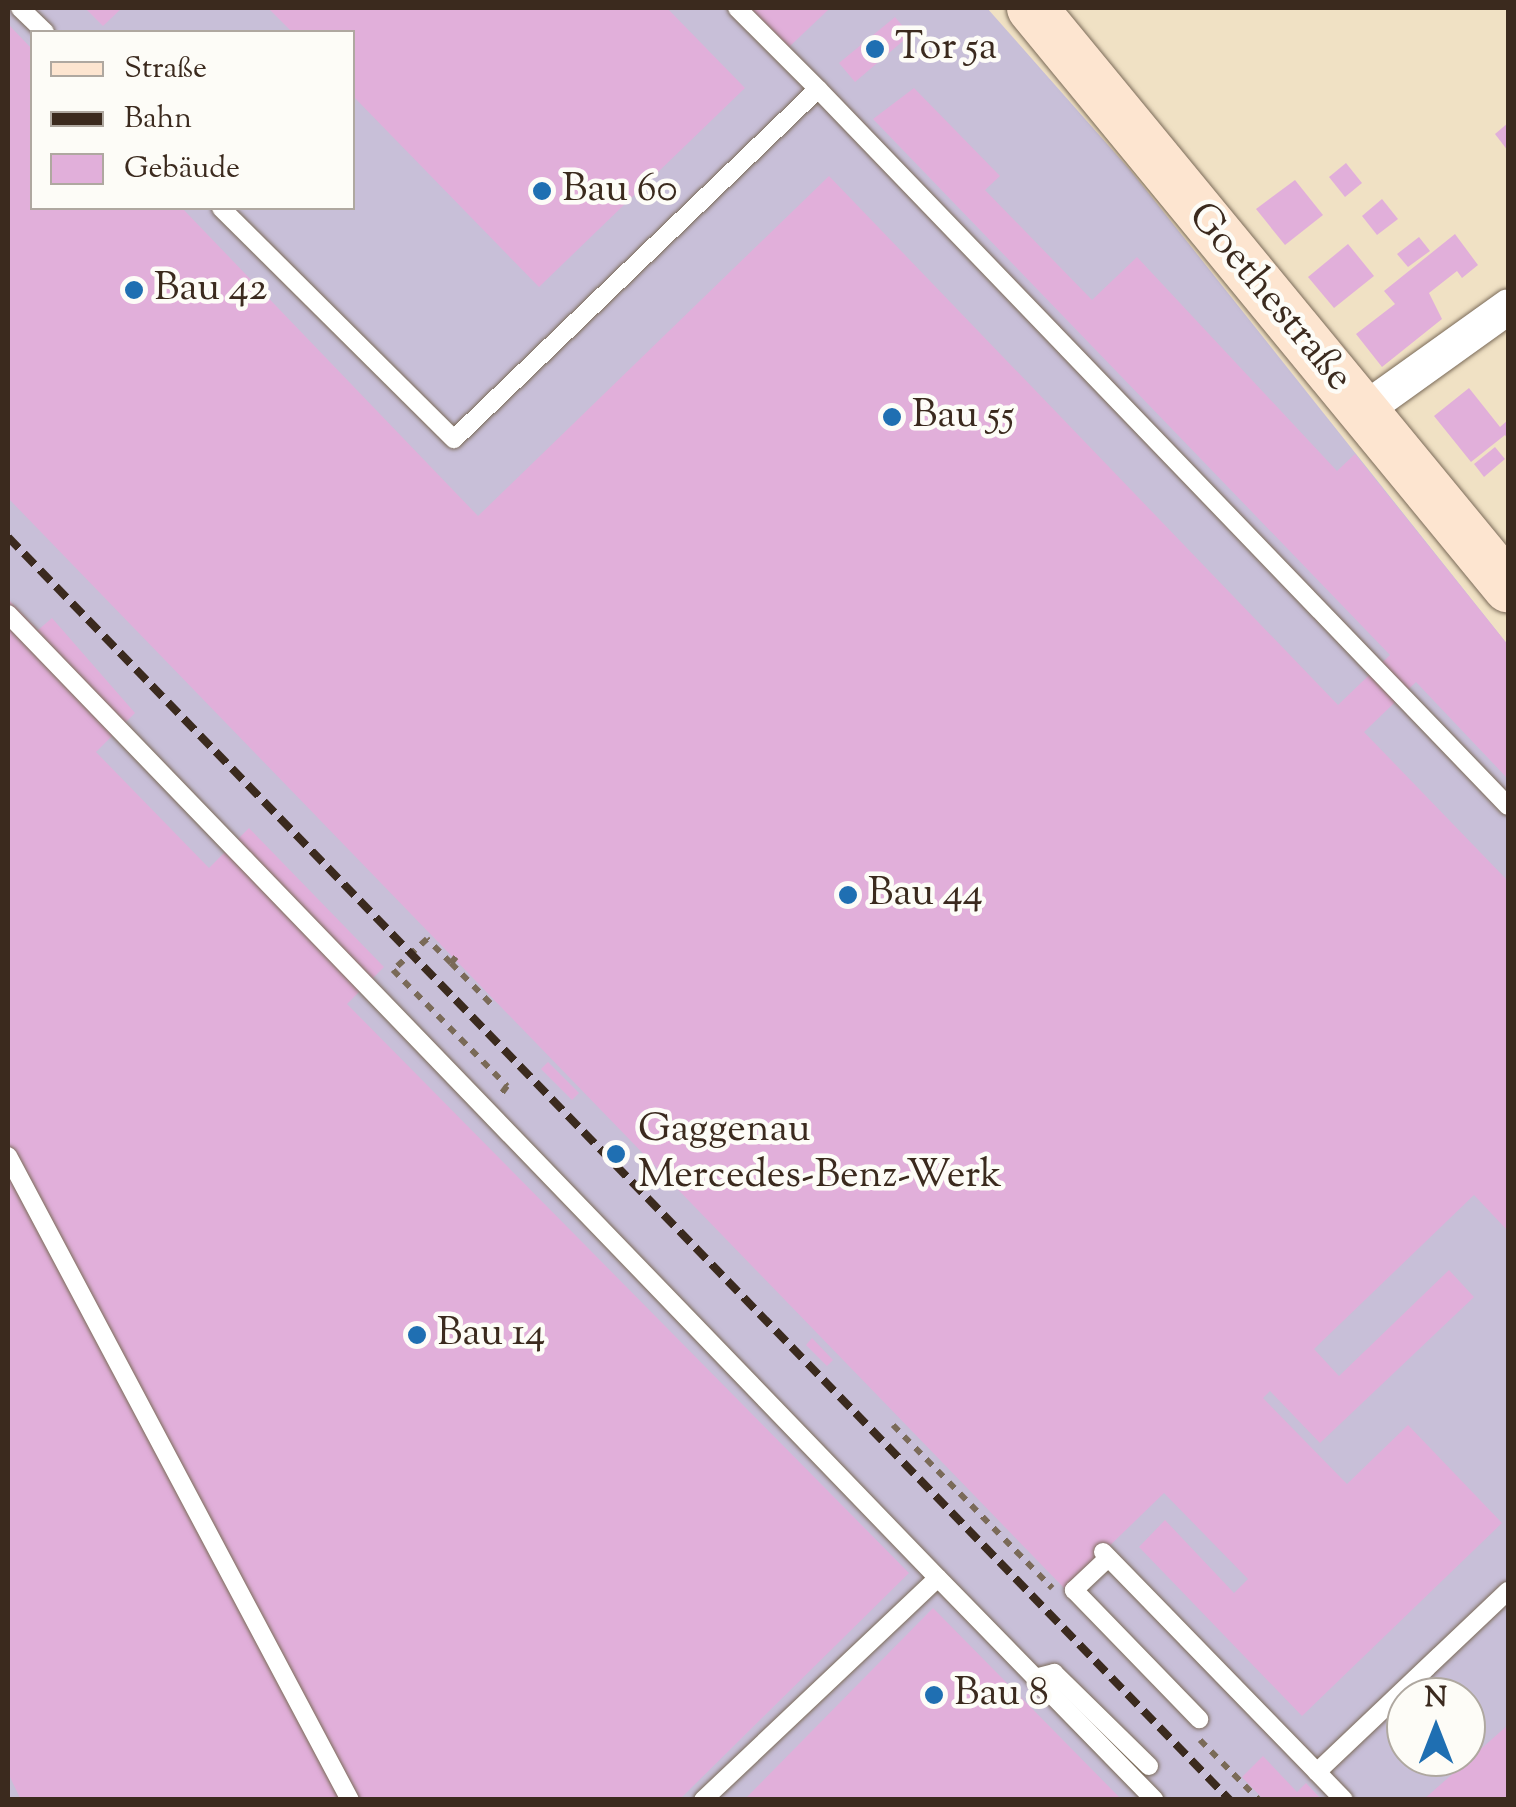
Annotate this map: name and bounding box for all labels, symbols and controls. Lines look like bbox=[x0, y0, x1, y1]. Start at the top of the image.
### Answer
place label: Tor 5a bbox=[895, 25, 997, 73]
legend bbox=[30, 30, 355, 210]
marker: Tor 5a bbox=[864, 38, 886, 60]
text: Straße bbox=[124, 48, 207, 91]
text: Bahn bbox=[124, 98, 192, 141]
text: Gebäude bbox=[124, 148, 240, 191]
place label: Bau 60 bbox=[562, 167, 678, 215]
marker: Bau 60 bbox=[531, 180, 553, 202]
street label: Goethestraße bbox=[1176, 194, 1362, 402]
place label: Bau 42 bbox=[154, 266, 268, 314]
marker: Bau 42 bbox=[123, 279, 145, 301]
place label: Bau 55 bbox=[912, 393, 1014, 441]
marker: Bau 55 bbox=[881, 406, 903, 428]
place label: Bau 44 bbox=[868, 871, 983, 919]
marker: Bau 44 bbox=[837, 884, 859, 906]
place label: Gaggenau Mercedes-Benz-Werk bbox=[638, 1107, 1002, 1201]
marker: Gaggenau Mercedes-Benz-Werk bbox=[603, 1141, 629, 1167]
place label: Bau 14 bbox=[437, 1311, 545, 1359]
marker: Bau 14 bbox=[406, 1324, 428, 1346]
place label: Bau 8 bbox=[954, 1671, 1049, 1719]
north arrow bbox=[1386, 1677, 1486, 1777]
text: N bbox=[1425, 1679, 1447, 1719]
marker: Bau 8 bbox=[923, 1684, 945, 1706]

